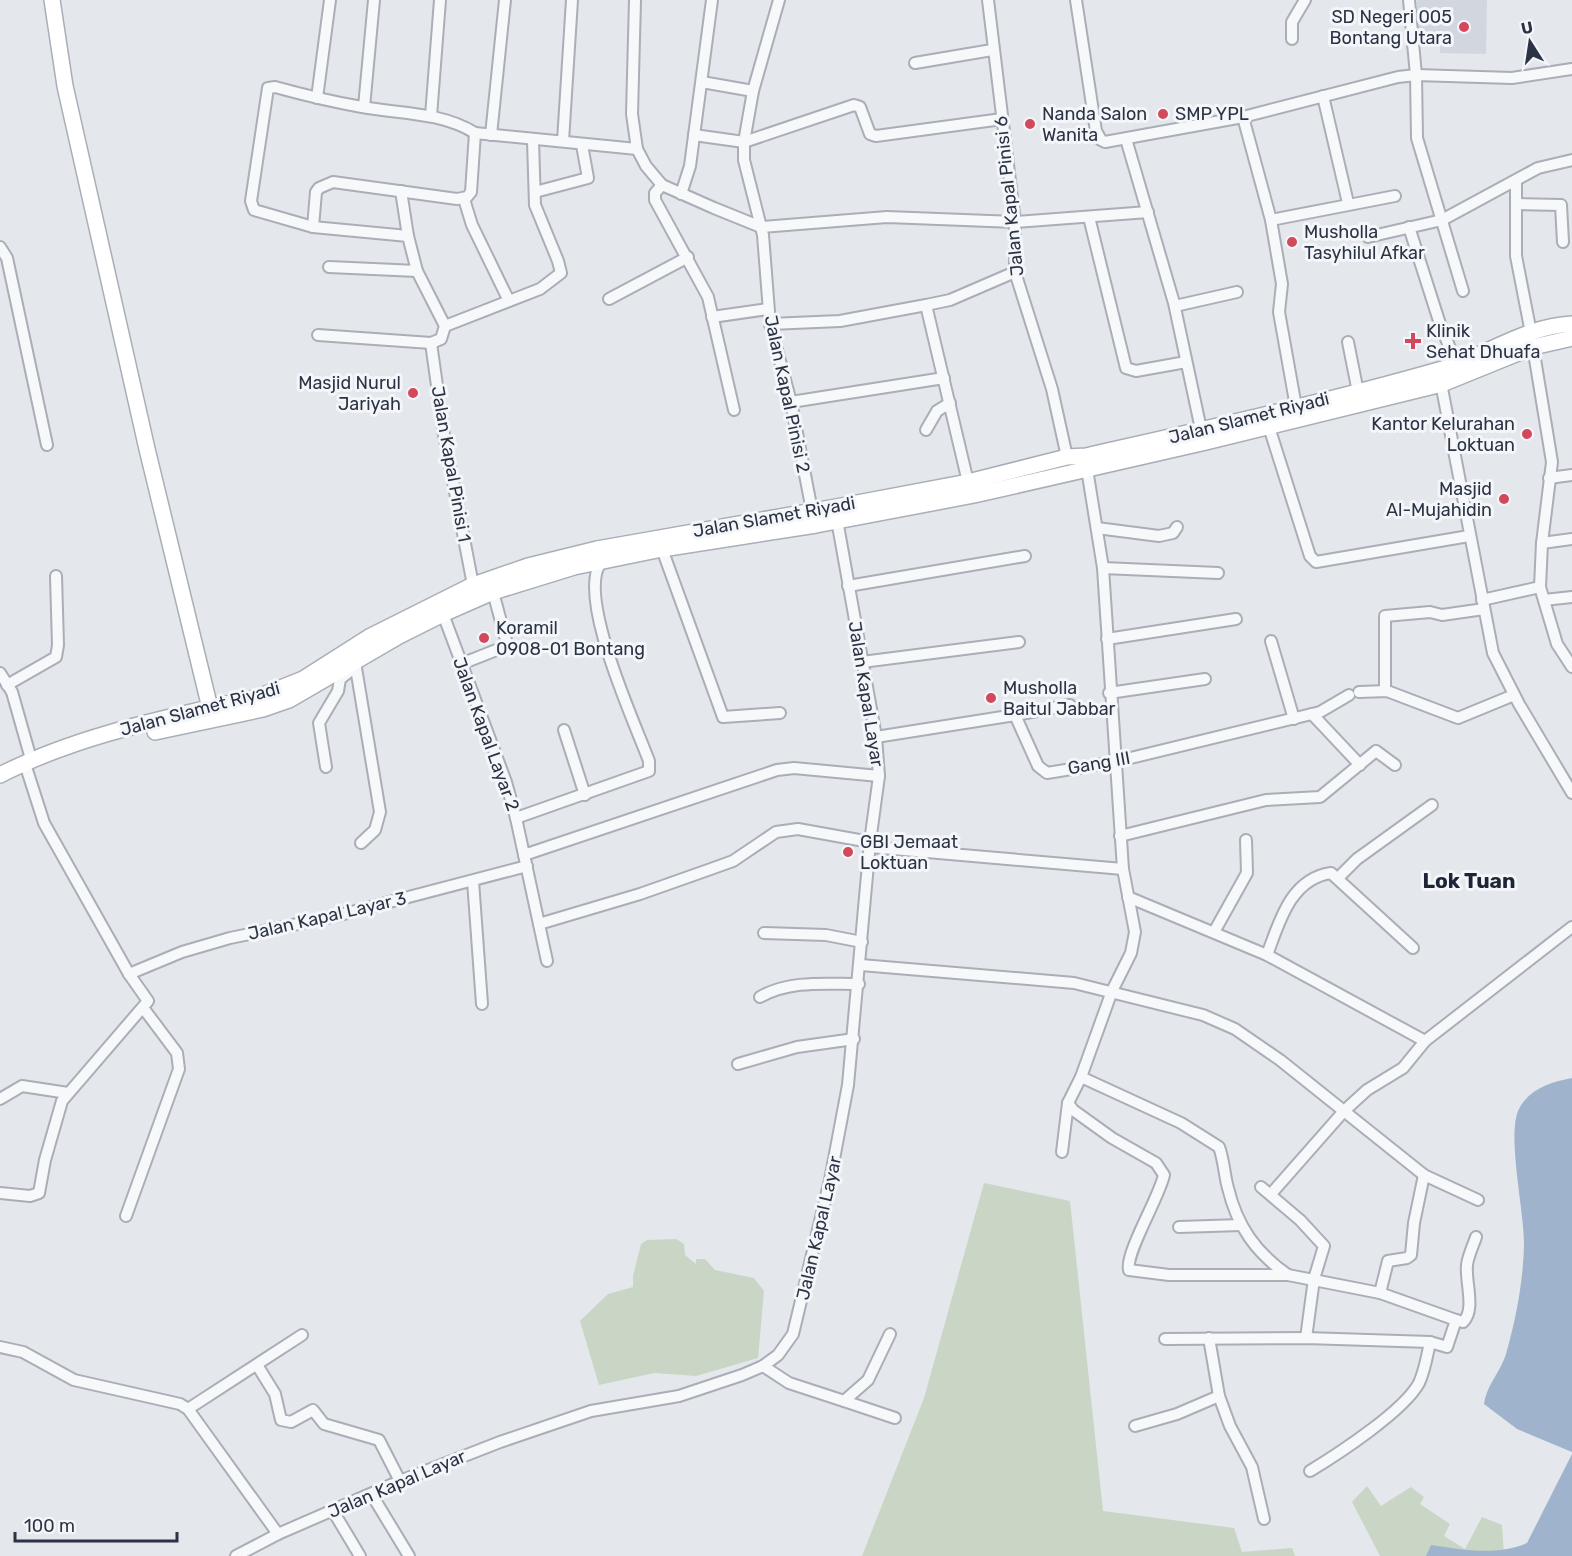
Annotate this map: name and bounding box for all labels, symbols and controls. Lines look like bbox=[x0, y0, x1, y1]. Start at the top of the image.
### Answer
place label: SD Negeri 005 Bontang Utara bbox=[1330, 6, 1452, 49]
north arrow bbox=[1500, 12, 1560, 72]
text: U bbox=[1519, 17, 1535, 38]
marker: SD Negeri 005 Bontang Utara bbox=[1457, 20, 1471, 34]
place label: Nanda Salon Wanita bbox=[1042, 103, 1147, 146]
place label: SMP YPL bbox=[1175, 103, 1249, 125]
marker: SMP YPL bbox=[1156, 107, 1170, 121]
street label: Jalan Kapal Pinisi 6 bbox=[990, 115, 1028, 277]
marker: Nanda Salon Wanita bbox=[1023, 117, 1037, 131]
place label: Musholla Tasyhilul Afkar bbox=[1304, 221, 1425, 264]
marker: Musholla Tasyhilul Afkar bbox=[1285, 235, 1299, 249]
street label: Jalan Kapal Pinisi 2 bbox=[760, 313, 814, 475]
place label: Klinik Sehat Dhuafa bbox=[1426, 320, 1540, 363]
marker: Klinik Sehat Dhuafa bbox=[1404, 332, 1422, 350]
place label: Masjid Nurul Jariyah bbox=[298, 372, 401, 415]
street label: Jalan Kapal Pinisi 1 bbox=[426, 384, 476, 544]
marker: Masjid Nurul Jariyah bbox=[406, 386, 420, 400]
street label: Jalan Slamet Riyadi bbox=[1166, 387, 1332, 449]
place label: Kantor Kelurahan Loktuan bbox=[1371, 413, 1515, 456]
marker: Kantor Kelurahan Loktuan bbox=[1520, 427, 1534, 441]
place label: Masjid Al-Mujahidin bbox=[1386, 478, 1492, 521]
street label: Jalan Slamet Riyadi bbox=[691, 492, 857, 542]
marker: Masjid Al-Mujahidin bbox=[1497, 492, 1511, 506]
place label: Koramil 0908-01 Bontang bbox=[496, 617, 645, 660]
street label: Jalan Kapal Layar bbox=[844, 620, 888, 769]
marker: Koramil 0908-01 Bontang bbox=[477, 631, 491, 645]
street label: Jalan Kapal Layar 2 bbox=[448, 654, 524, 814]
street label: Jalan Slamet Riyadi bbox=[118, 677, 282, 741]
place label: Musholla Baitul Jabbar bbox=[1003, 677, 1116, 720]
marker: Musholla Baitul Jabbar bbox=[984, 691, 998, 705]
street label: Gang III bbox=[1066, 747, 1132, 779]
place label: GBI Jemaat Loktuan bbox=[860, 831, 958, 874]
marker: GBI Jemaat Loktuan bbox=[841, 845, 855, 859]
district label: Lok Tuan bbox=[1422, 868, 1516, 893]
street label: Jalan Kapal Layar 3 bbox=[246, 887, 408, 945]
street label: Jalan Kapal Layar bbox=[792, 1154, 846, 1302]
street label: Jalan Kapal Layar bbox=[325, 1445, 469, 1523]
scale bar bbox=[15, 1505, 177, 1543]
text: 100 m bbox=[24, 1515, 75, 1537]

